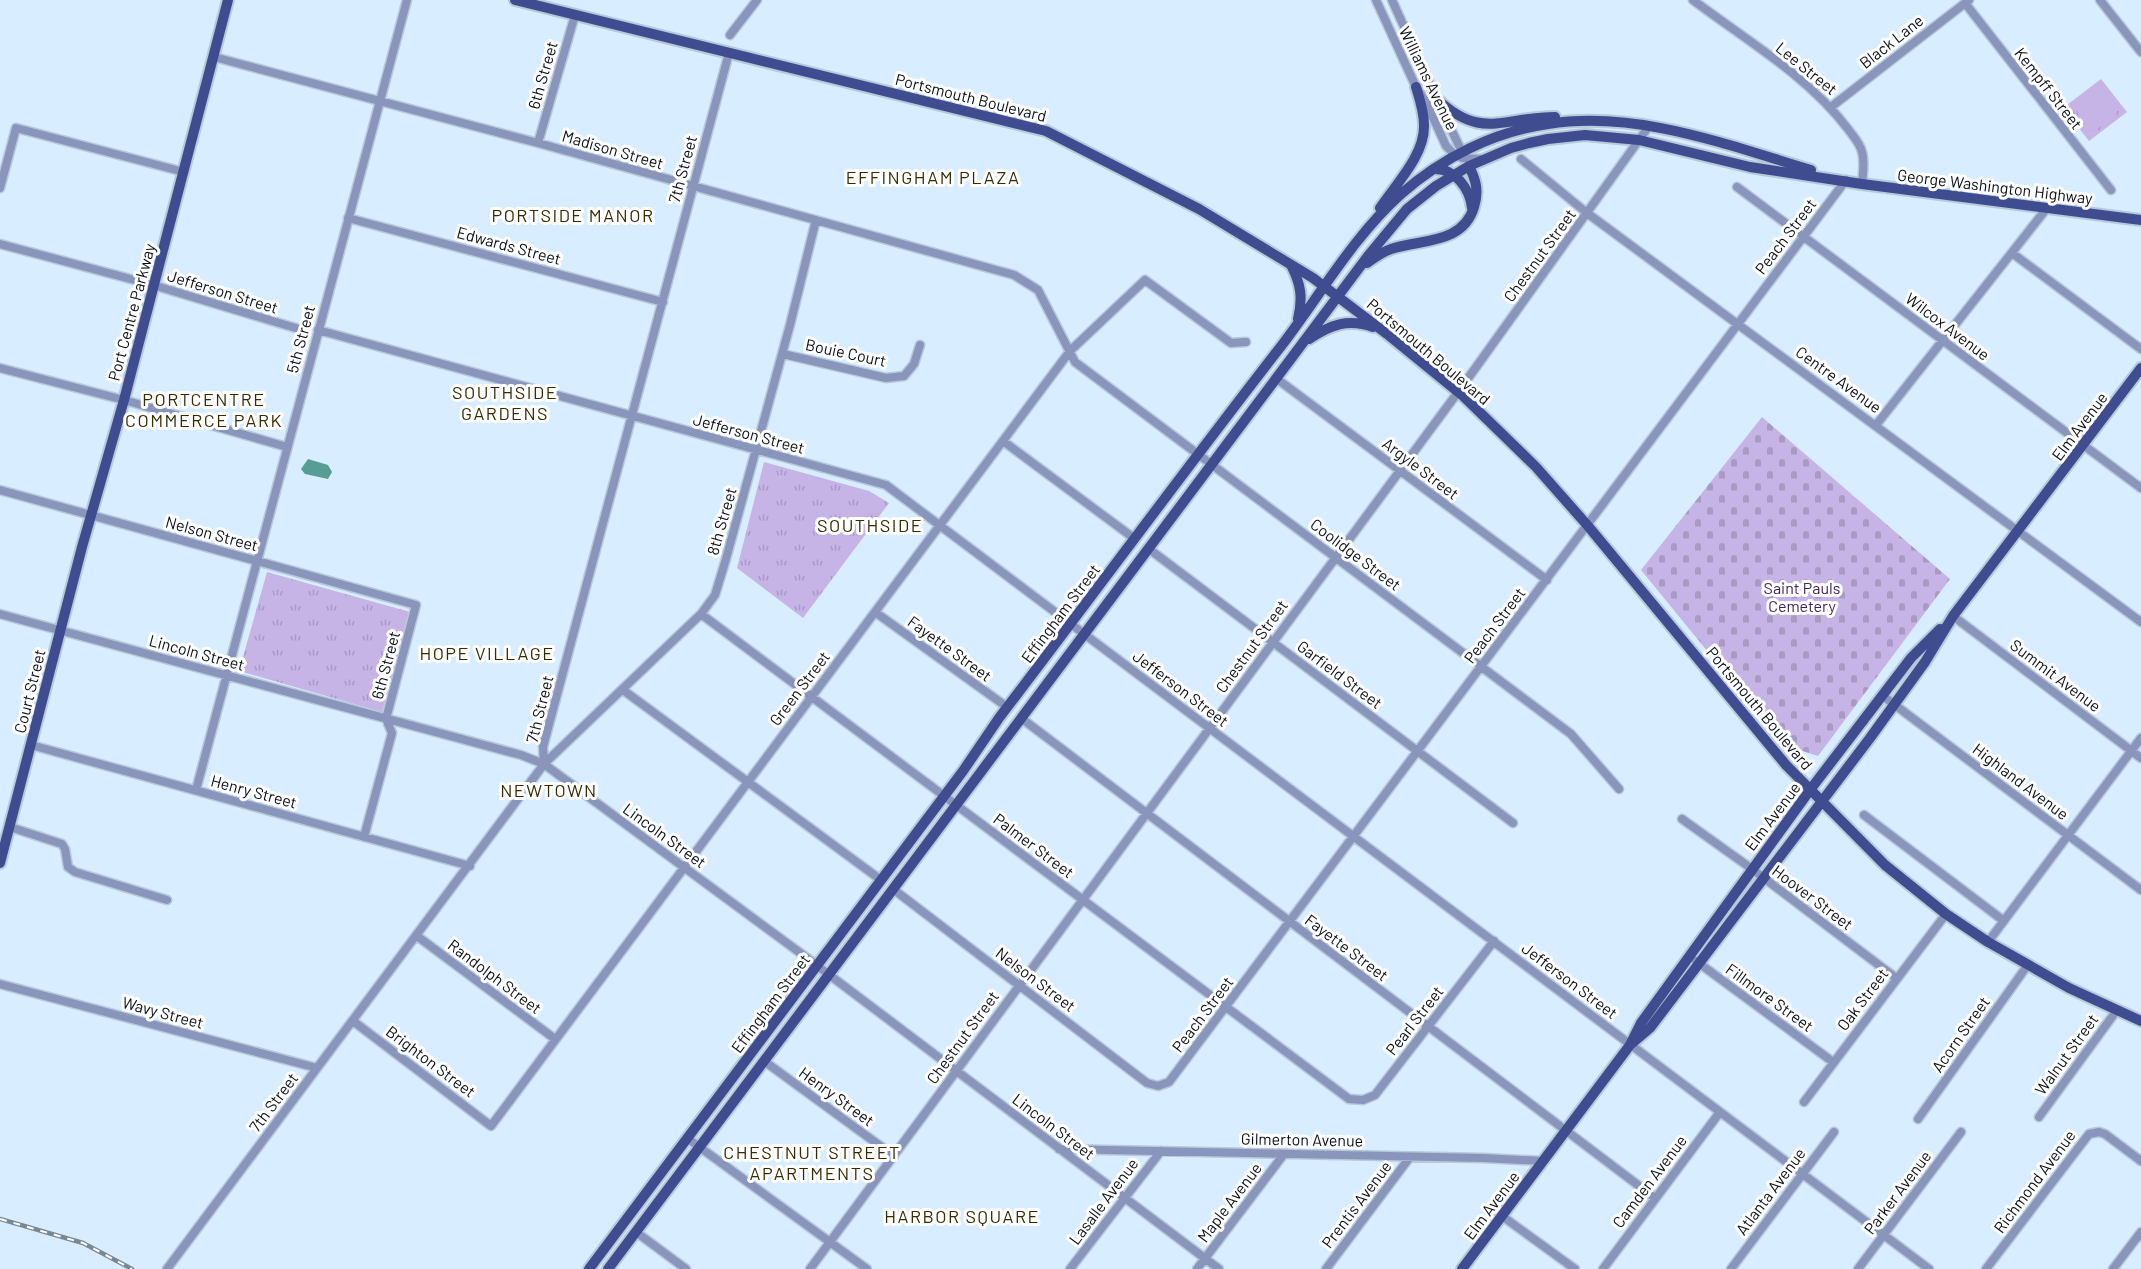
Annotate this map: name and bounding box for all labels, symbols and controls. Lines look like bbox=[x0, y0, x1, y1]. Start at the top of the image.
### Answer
street label: Black Lane bbox=[1855, 10, 1927, 72]
street label: Williams Avenue bbox=[1396, 23, 1462, 133]
street label: Lee Street bbox=[1773, 38, 1841, 98]
street label: 6th Street bbox=[523, 39, 561, 111]
street label: Kempff Street bbox=[2011, 43, 2087, 133]
street label: Portsmouth Boulevard bbox=[894, 69, 1048, 125]
street label: Madison Street bbox=[560, 125, 666, 173]
street label: 7th Street bbox=[664, 133, 700, 205]
street label: George Washington Highway bbox=[1896, 165, 2094, 207]
district label: EFFINGHAM PLAZA bbox=[846, 166, 1020, 188]
street label: Peach Street bbox=[1750, 194, 1820, 278]
district label: PORTSIDE MANOR bbox=[491, 204, 655, 226]
street label: Chestnut Street bbox=[1499, 205, 1579, 305]
street label: Edwards Street bbox=[455, 222, 563, 268]
street label: Port Centre Parkway bbox=[104, 241, 159, 383]
street label: Jefferson Street bbox=[165, 265, 281, 317]
street label: Wilcox Avenue bbox=[1902, 288, 1994, 364]
street label: Portsmouth Boulevard bbox=[1364, 294, 1494, 408]
street label: 5th Street bbox=[282, 303, 318, 375]
street label: Bouie Court bbox=[804, 334, 888, 370]
street label: Centre Avenue bbox=[1793, 342, 1885, 416]
district label: SOUTHSIDE GARDENS bbox=[452, 381, 558, 424]
district label: PORTCENTRE COMMERCE PARK bbox=[125, 388, 283, 431]
street label: Elm Avenue bbox=[2047, 388, 2111, 464]
street label: Jefferson Street bbox=[691, 409, 807, 457]
street label: Argyle Street bbox=[1379, 433, 1463, 503]
street label: 8th Street bbox=[702, 485, 740, 557]
street label: Nelson Street bbox=[164, 512, 260, 554]
district label: SOUTHSIDE bbox=[817, 514, 923, 536]
street label: Coolidge Street bbox=[1307, 514, 1405, 594]
street label: Effingham Street bbox=[1017, 560, 1103, 666]
park label: Saint Pauls Cemetery bbox=[1764, 578, 1840, 615]
street label: Peach Street bbox=[1459, 583, 1529, 667]
street label: Chestnut Street bbox=[1211, 596, 1291, 696]
street label: Fayette Street bbox=[904, 611, 996, 685]
street label: 6th Street bbox=[367, 629, 403, 701]
street label: Lincoln Street bbox=[147, 630, 247, 674]
street label: Summit Avenue bbox=[2007, 635, 2105, 715]
street label: Garfield Street bbox=[1294, 636, 1386, 712]
district label: HOPE VILLAGE bbox=[419, 642, 555, 664]
street label: Portsmouth Boulevard bbox=[1703, 643, 1817, 773]
street label: Jefferson Street bbox=[1130, 646, 1232, 730]
street label: Court Street bbox=[9, 647, 49, 735]
street label: Green Street bbox=[765, 647, 833, 729]
street label: 7th Street bbox=[521, 673, 557, 745]
street label: Highland Avenue bbox=[1969, 739, 2073, 823]
street label: Henry Street bbox=[209, 770, 299, 812]
street label: Elm Avenue bbox=[1740, 778, 1804, 854]
district label: NEWTOWN bbox=[500, 779, 598, 801]
street label: Lincoln Street bbox=[620, 799, 710, 871]
street label: Palmer Street bbox=[990, 809, 1078, 881]
street label: Hoover Street bbox=[1769, 860, 1857, 934]
street label: Fayette Street bbox=[1302, 910, 1392, 984]
street label: Randolph Street bbox=[445, 935, 545, 1017]
street label: Jefferson Street bbox=[1519, 938, 1621, 1022]
street label: Nelson Street bbox=[992, 943, 1080, 1015]
street label: Effingham Street bbox=[727, 950, 813, 1056]
street label: Fillmore Street bbox=[1723, 959, 1817, 1035]
street label: Oak Street bbox=[1832, 964, 1892, 1034]
street label: Peach Street bbox=[1167, 972, 1237, 1056]
street label: Pearl Street bbox=[1381, 982, 1447, 1058]
street label: Chestnut Street bbox=[922, 987, 1002, 1087]
street label: Wavy Street bbox=[120, 992, 206, 1032]
street label: Acorn Street bbox=[1927, 993, 1993, 1075]
street label: Walnut Street bbox=[2030, 1010, 2102, 1098]
street label: Brighton Street bbox=[383, 1021, 479, 1101]
street label: Henry Street bbox=[796, 1062, 878, 1130]
street label: 7th Street bbox=[245, 1069, 301, 1135]
street label: Lincoln Street bbox=[1009, 1089, 1099, 1163]
street label: Richmond Avenue bbox=[1989, 1126, 2079, 1236]
street label: Gilmerton Avenue bbox=[1241, 1128, 1363, 1150]
street label: Camden Avenue bbox=[1608, 1131, 1690, 1231]
district label: CHESTNUT STREET APARTMENTS bbox=[723, 1141, 901, 1184]
street label: Atlanta Avenue bbox=[1731, 1144, 1809, 1238]
street label: Parker Avenue bbox=[1859, 1147, 1935, 1237]
street label: Lasalle Avenue bbox=[1064, 1154, 1142, 1248]
street label: Prentis Avenue bbox=[1317, 1157, 1395, 1251]
street label: Maple Avenue bbox=[1193, 1158, 1265, 1246]
street label: Elm Avenue bbox=[1459, 1167, 1523, 1243]
district label: HARBOR SQUARE bbox=[884, 1205, 1040, 1227]

